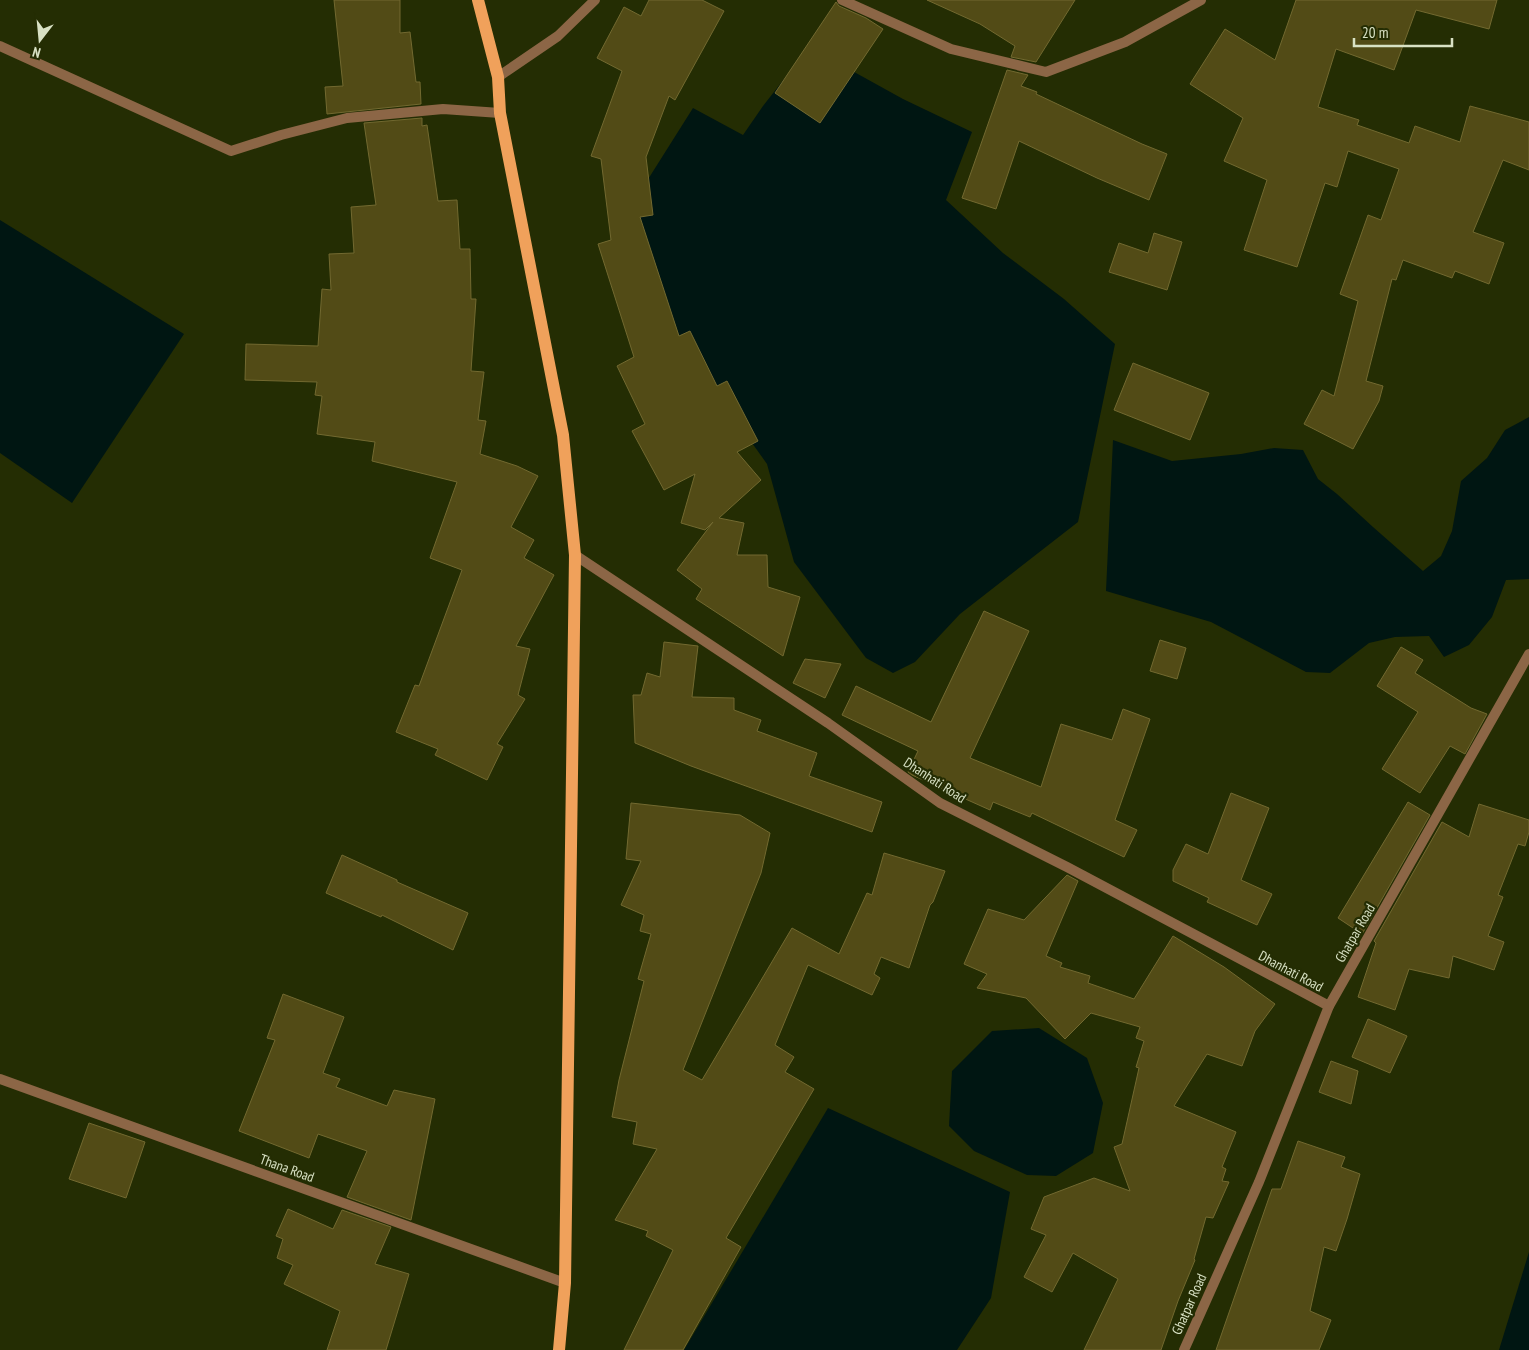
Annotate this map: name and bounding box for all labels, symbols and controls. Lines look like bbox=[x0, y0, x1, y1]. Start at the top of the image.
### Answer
north arrow bbox=[15, 15, 65, 65]
scale bar bbox=[1354, 15, 1452, 47]
text: 20 m bbox=[1362, 23, 1388, 42]
text: N bbox=[30, 43, 43, 62]
street label: Dhanhati Road bbox=[900, 753, 970, 807]
street label: Ghatpar Road bbox=[1331, 900, 1379, 966]
street label: Dhanhati Road bbox=[1256, 946, 1326, 996]
street label: Thana Road bbox=[257, 1150, 317, 1186]
street label: Ghatpar Road bbox=[1168, 1271, 1210, 1337]

